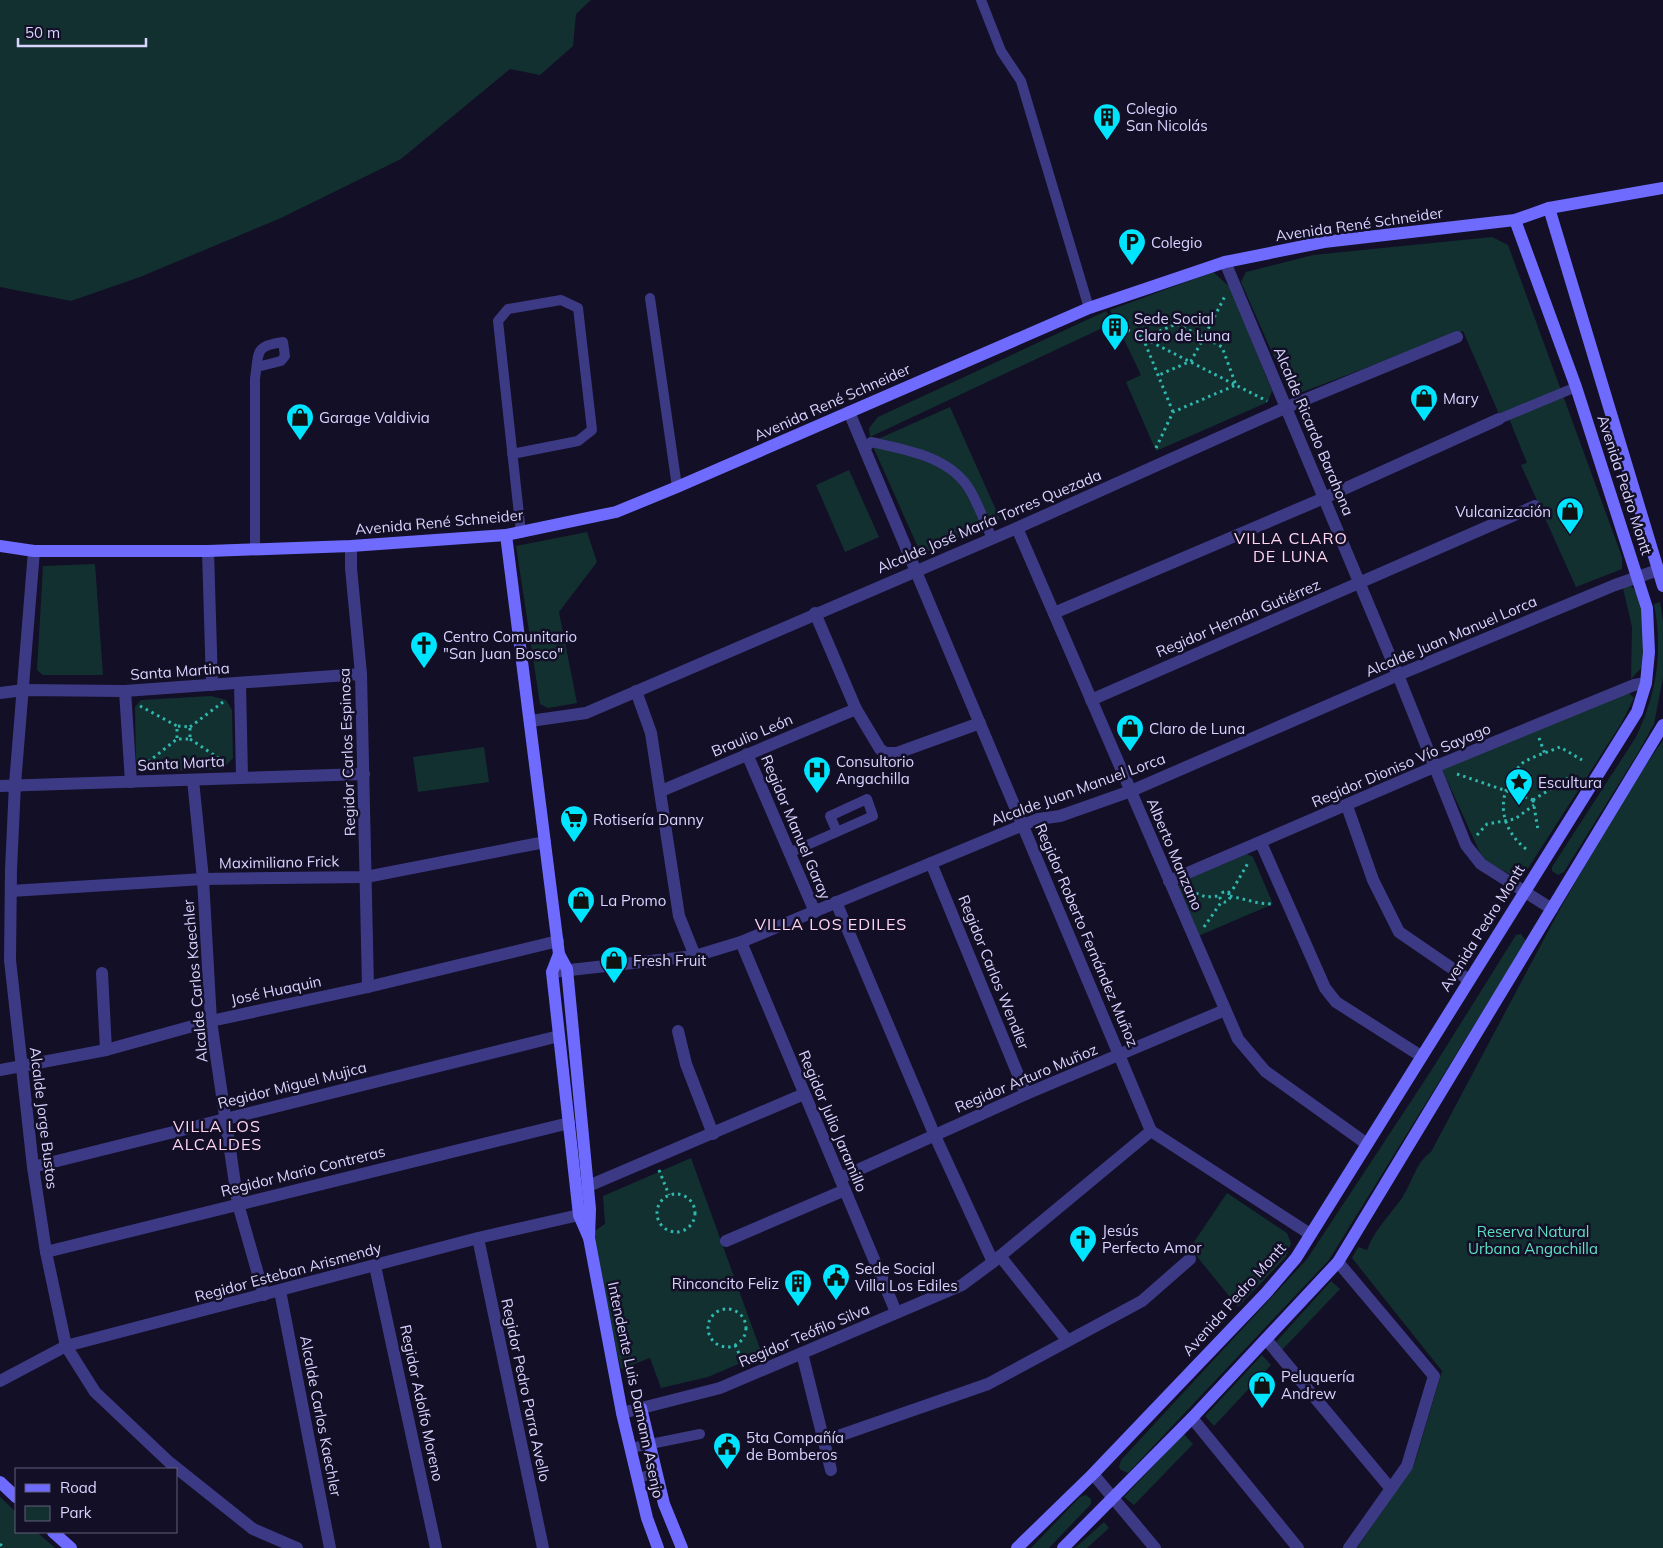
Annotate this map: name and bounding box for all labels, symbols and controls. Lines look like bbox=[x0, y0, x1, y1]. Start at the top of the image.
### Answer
scale bar bbox=[18, 15, 145, 47]
text: 50 m bbox=[25, 23, 60, 42]
place label: Colegio San Nicolás bbox=[1126, 99, 1208, 135]
building icon: Colegio San Nicolás bbox=[1092, 102, 1122, 141]
street label: Avenida René Schneider bbox=[1274, 203, 1444, 245]
parking icon: Colegio bbox=[1117, 227, 1147, 266]
place label: Colegio bbox=[1151, 233, 1202, 252]
place label: Sede Social Claro de Luna bbox=[1134, 309, 1230, 345]
building icon: Sede Social Claro de Luna bbox=[1100, 312, 1130, 351]
street label: Alcalde Ricardo Barahona bbox=[1270, 344, 1358, 518]
street label: Avenida René Schneider bbox=[751, 359, 913, 445]
shop icon: Mary bbox=[1409, 383, 1439, 422]
place label: Mary bbox=[1443, 389, 1479, 408]
shop icon: Garage Valdivia bbox=[285, 402, 315, 441]
place label: Garage Valdivia bbox=[319, 408, 430, 427]
street label: Avenida Pedro Montt bbox=[1593, 413, 1657, 557]
street label: Alcalde José María Torres Quezada bbox=[874, 465, 1104, 577]
shop icon: Vulcanización bbox=[1555, 496, 1585, 535]
place label: Vulcanización bbox=[1455, 502, 1551, 521]
street label: Avenida René Schneider bbox=[354, 505, 524, 539]
district label: VILLA CLARO DE LUNA bbox=[1234, 528, 1348, 566]
street label: Regidor Hernán Gutiérrez bbox=[1153, 575, 1323, 661]
street label: Alcalde Juan Manuel Lorca bbox=[1362, 591, 1540, 681]
place label: Centro Comunitario "San Juan Bosco" bbox=[443, 627, 577, 663]
church icon: Centro Comunitario "San Juan Bosco" bbox=[409, 630, 439, 669]
street label: Santa Martina bbox=[130, 658, 230, 684]
street label: Regidor Carlos Espinosa bbox=[335, 668, 359, 836]
street label: Braulio León bbox=[708, 709, 796, 761]
shop icon: Claro de Luna bbox=[1115, 713, 1145, 752]
place label: Claro de Luna bbox=[1149, 719, 1245, 738]
street label: Regidor Dioniso Vío Sayago bbox=[1309, 719, 1493, 811]
street label: Alcalde Juan Manuel Lorca bbox=[988, 749, 1168, 829]
street label: Santa Marta bbox=[137, 751, 225, 775]
street label: Regidor Manuel Garay bbox=[757, 752, 835, 902]
place label: Consultorio Angachilla bbox=[836, 752, 914, 788]
hospital icon: Consultorio Angachilla bbox=[802, 755, 832, 794]
place icon: Escultura bbox=[1504, 767, 1534, 806]
place label: Escultura bbox=[1538, 773, 1602, 792]
street label: Alberto Manzano bbox=[1143, 795, 1207, 913]
supermarket icon: Rotisería Danny bbox=[559, 804, 589, 843]
place label: Rotisería Danny bbox=[593, 810, 704, 829]
street label: Regidor Roberto Fernández Muñoz bbox=[1031, 820, 1143, 1050]
street label: Maximiliano Frick bbox=[219, 851, 339, 873]
street label: Avenida Pedro Montt bbox=[1435, 861, 1529, 995]
shop icon: La Promo bbox=[566, 885, 596, 924]
place label: La Promo bbox=[600, 891, 666, 910]
street label: Regidor Carlos Wendler bbox=[954, 892, 1034, 1052]
street label: Alcalde Carlos Kaechler bbox=[178, 898, 212, 1063]
district label: VILLA LOS EDILES bbox=[755, 914, 907, 934]
shop icon: Fresh Fruit bbox=[599, 945, 629, 984]
place label: Fresh Fruit bbox=[633, 951, 706, 970]
street label: José Huaquin bbox=[229, 971, 323, 1009]
street label: Regidor Arturo Muñoz bbox=[952, 1039, 1100, 1117]
street label: Alcalde Jorge Bustos bbox=[26, 1046, 62, 1190]
street label: Regidor Julio Jaramillo bbox=[795, 1047, 871, 1195]
street label: Regidor Miguel Mujica bbox=[216, 1057, 368, 1113]
district label: VILLA LOS ALCALDES bbox=[172, 1116, 262, 1154]
street label: Regidor Mario Contreras bbox=[219, 1141, 387, 1201]
place label: Jesús Perfecto Amor bbox=[1102, 1221, 1202, 1257]
park label: Reserva Natural Urbana Angachilla bbox=[1468, 1222, 1598, 1258]
church icon: Jesús Perfecto Amor bbox=[1068, 1224, 1098, 1263]
street label: Regidor Esteban Arismendy bbox=[193, 1238, 384, 1306]
street label: Avenida Pedro Montt bbox=[1178, 1238, 1290, 1360]
place label: Sede Social Villa Los Ediles bbox=[855, 1259, 958, 1295]
public building icon: Sede Social Villa Los Ediles bbox=[821, 1262, 851, 1301]
building icon: Rinconcito Feliz bbox=[783, 1268, 813, 1307]
place label: Rinconcito Feliz bbox=[672, 1274, 779, 1293]
street label: Intendente Luis Damann Asenjo bbox=[604, 1280, 668, 1500]
street label: Regidor Pedro Parra Avello bbox=[497, 1297, 555, 1483]
street label: Regidor Teófilo Silva bbox=[736, 1299, 872, 1371]
street label: Regidor Adolfo Moreno bbox=[396, 1323, 448, 1483]
street label: Alcalde Carlos Kaechler bbox=[296, 1334, 346, 1499]
place label: Peluquería Andrew bbox=[1281, 1367, 1355, 1403]
shop icon: Peluquería Andrew bbox=[1247, 1370, 1277, 1409]
place label: 5ta Compañía de Bomberos bbox=[746, 1428, 844, 1464]
public building icon: 5ta Compañía de Bomberos bbox=[712, 1431, 742, 1470]
legend bbox=[15, 1468, 178, 1533]
text: Road bbox=[60, 1478, 97, 1497]
text: Park bbox=[60, 1503, 92, 1522]

